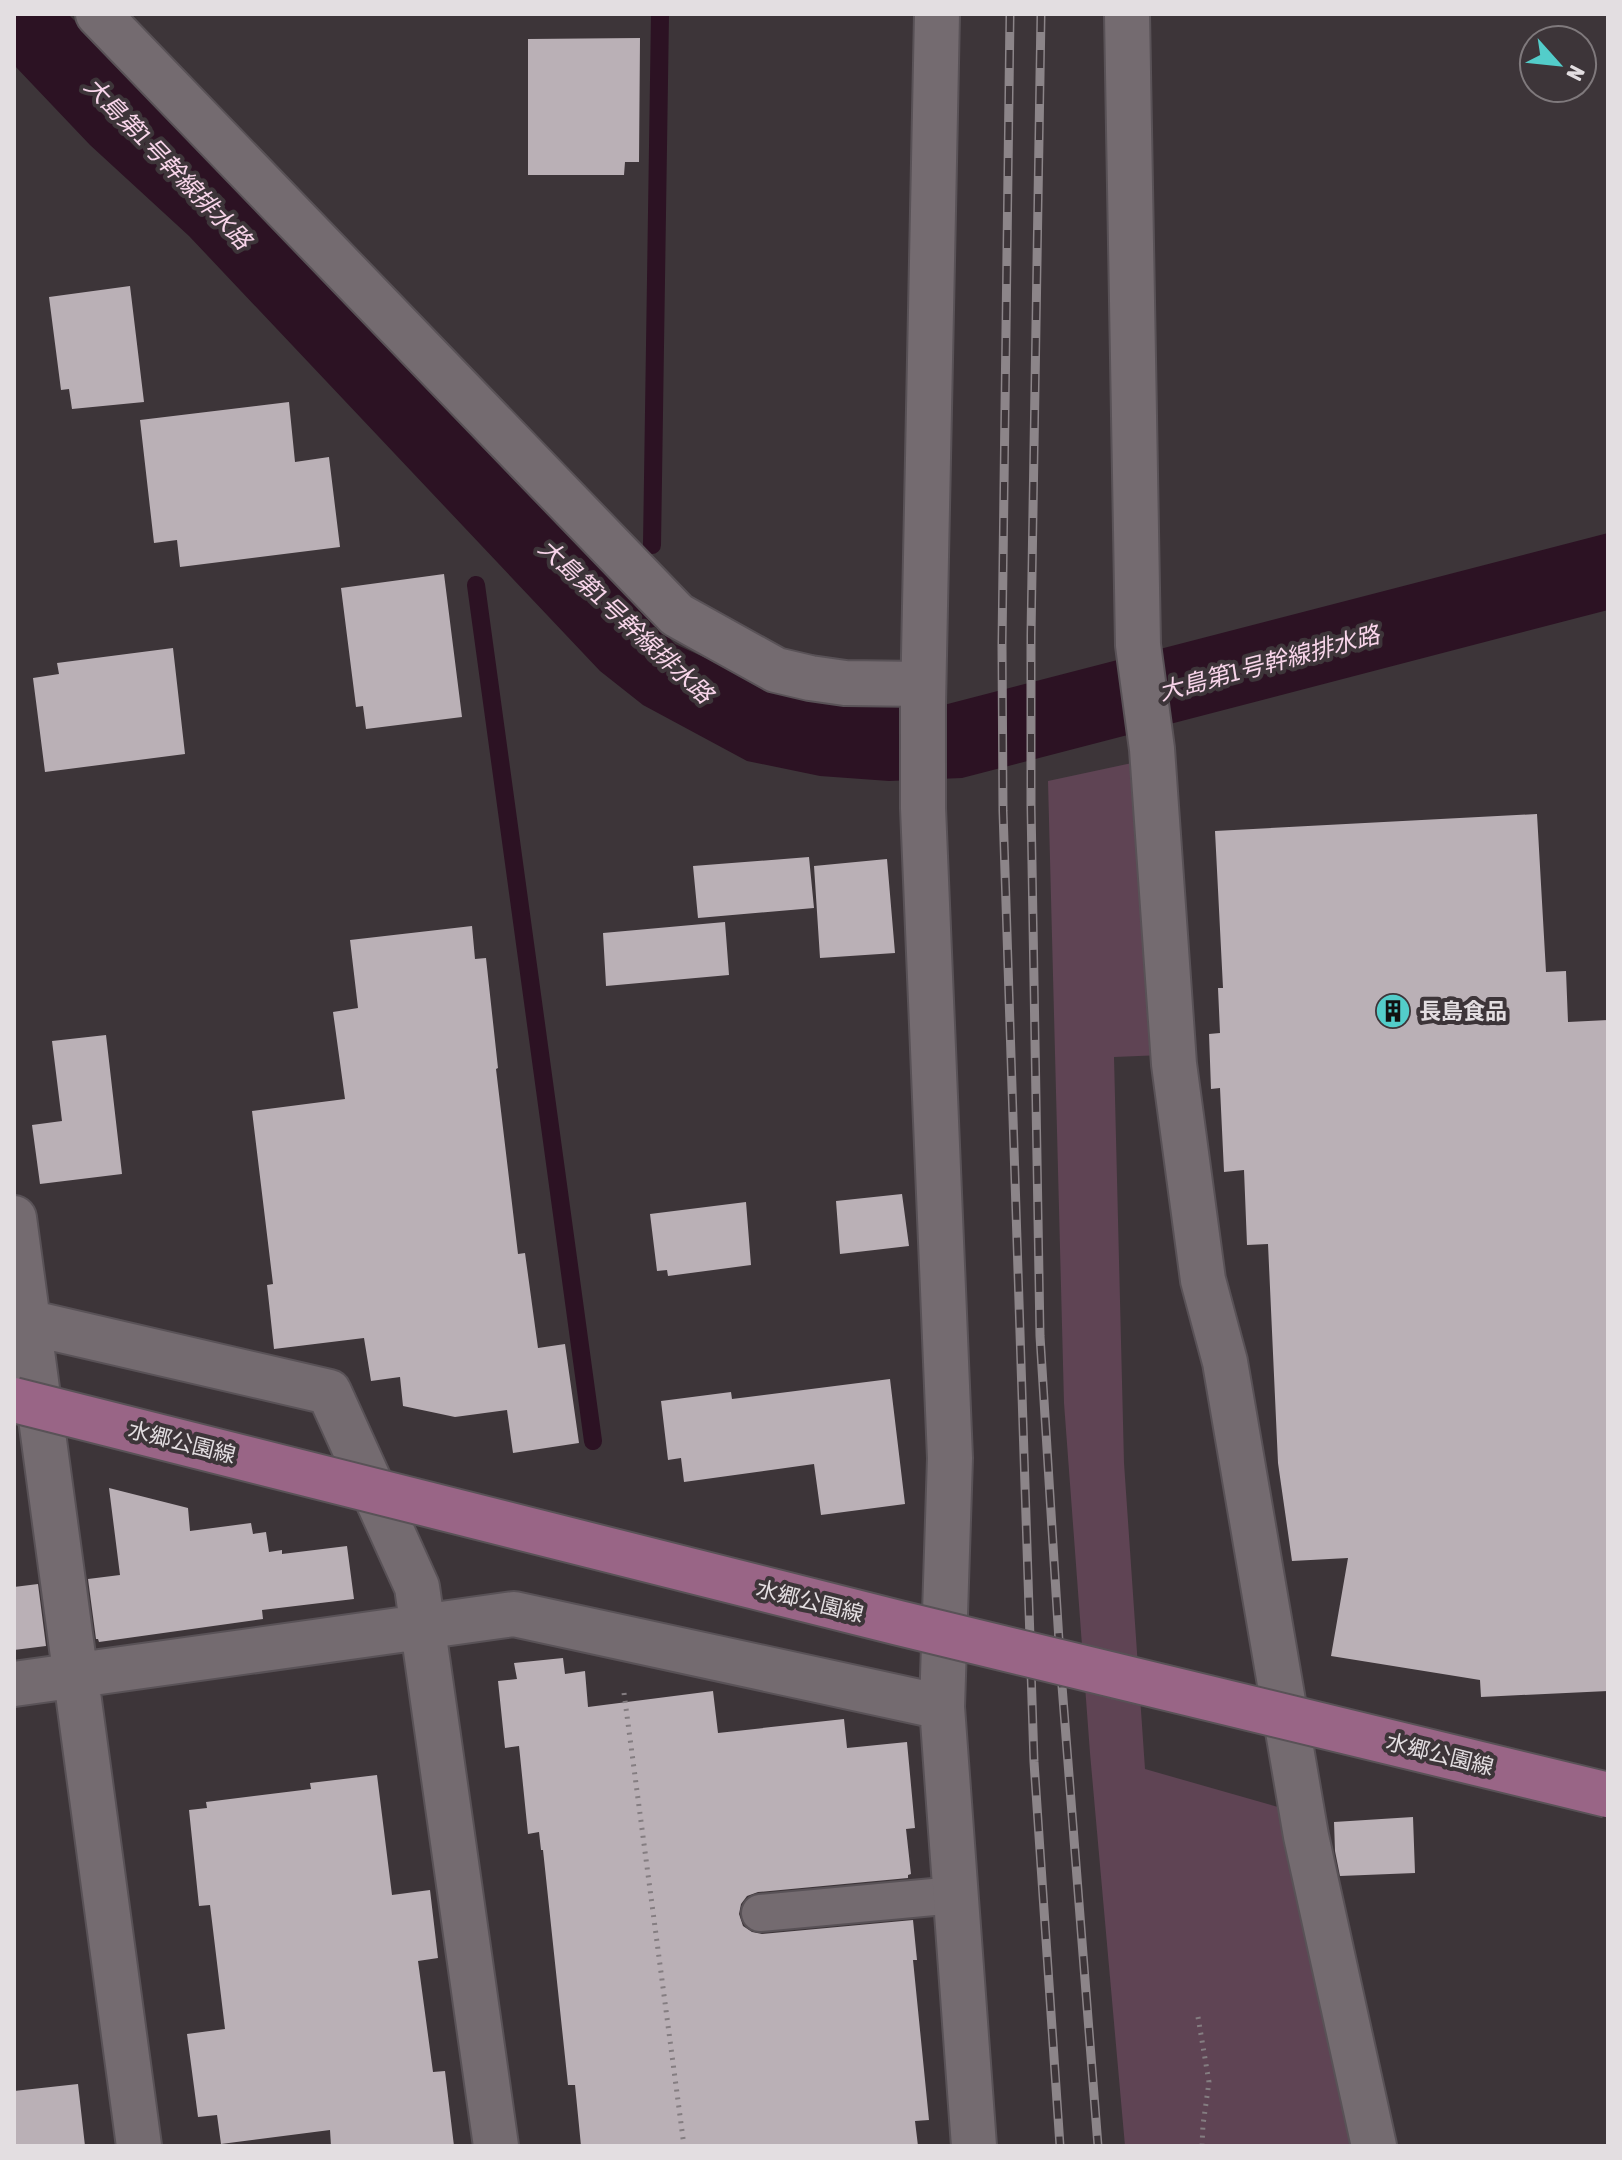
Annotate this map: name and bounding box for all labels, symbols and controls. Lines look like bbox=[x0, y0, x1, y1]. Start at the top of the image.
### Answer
north arrow bbox=[1518, 24, 1598, 104]
text: N bbox=[1561, 61, 1590, 85]
water label: 大島第1号幹線排水路 bbox=[79, 72, 258, 256]
water label: 大島第1号幹線排水路 bbox=[534, 534, 720, 710]
water label: 大島第1号幹線排水路 bbox=[1156, 620, 1384, 705]
building icon: 長島食品 bbox=[1374, 992, 1412, 1030]
place label: 長島食品 bbox=[1419, 998, 1507, 1024]
street label: 水郷公園線 bbox=[125, 1416, 239, 1468]
street label: 水郷公園線 bbox=[753, 1575, 867, 1627]
street label: 水郷公園線 bbox=[1383, 1728, 1497, 1780]

